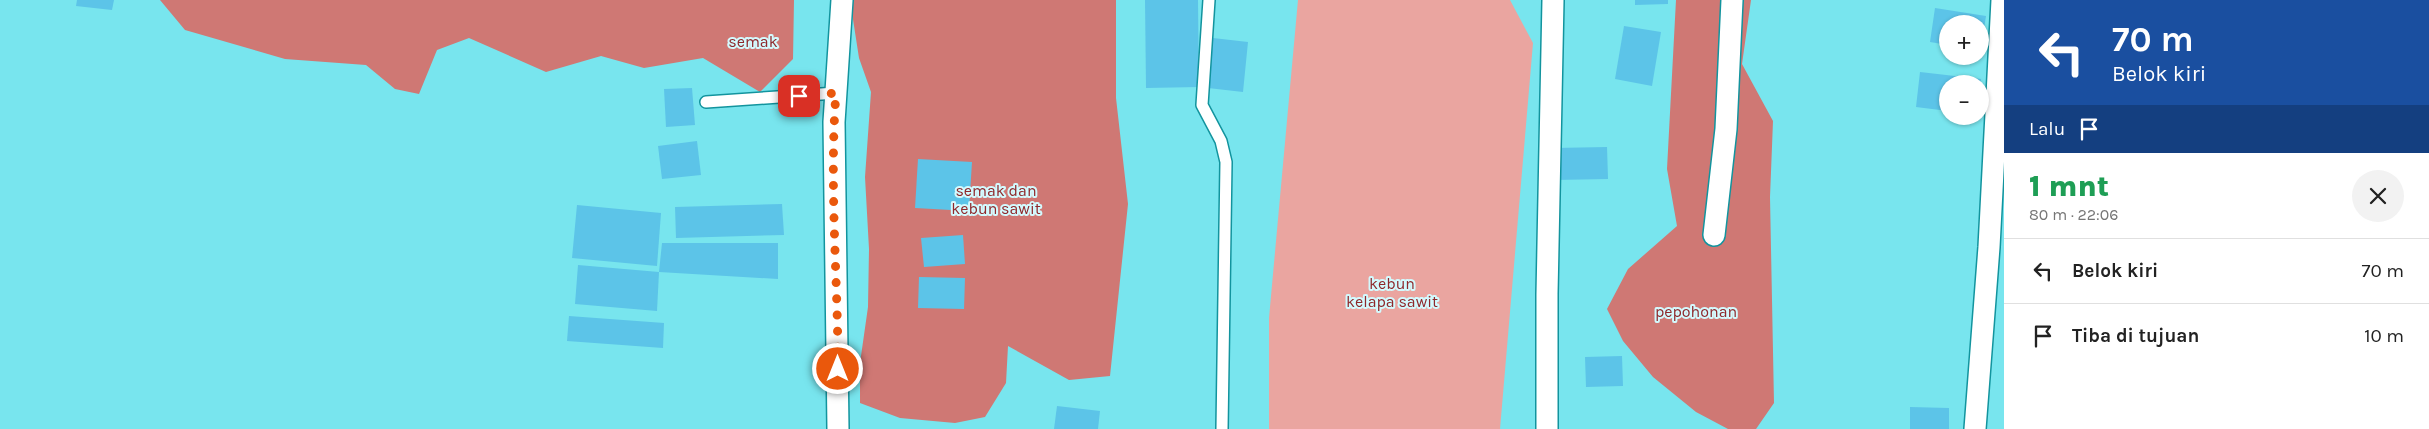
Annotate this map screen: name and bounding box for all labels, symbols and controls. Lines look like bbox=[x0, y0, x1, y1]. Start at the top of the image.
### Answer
map controls bbox=[1939, 15, 1989, 125]
button: + bbox=[1939, 15, 1989, 65]
text: 70 m bbox=[2112, 19, 2194, 60]
icon: left bbox=[2029, 20, 2094, 85]
park label: semak bbox=[728, 32, 778, 51]
text: Belok kiri bbox=[2112, 61, 2206, 87]
pin bbox=[778, 75, 820, 117]
button: − bbox=[1939, 75, 1989, 125]
icon: arrive bbox=[785, 82, 813, 110]
icon: arrive bbox=[2075, 115, 2103, 143]
text: Lalu bbox=[2029, 118, 2065, 140]
text: 1 mnt bbox=[2029, 168, 2109, 204]
button: close bbox=[2352, 170, 2404, 222]
park label: semak dan kebun sawit bbox=[951, 181, 1041, 218]
text: 80 m · 22:06 bbox=[2029, 205, 2118, 224]
icon: left bbox=[2029, 257, 2057, 285]
text: Belok kiri bbox=[2072, 260, 2158, 282]
text: 70 m bbox=[2362, 260, 2404, 282]
park label: kebun kelapa sawit bbox=[1346, 274, 1438, 311]
park label: pepohonan bbox=[1655, 302, 1737, 321]
icon: arrive bbox=[2029, 322, 2057, 350]
text: Tiba di tujuan bbox=[2072, 325, 2199, 347]
text: 10 m bbox=[2364, 325, 2404, 347]
position arrow bbox=[811, 342, 863, 394]

